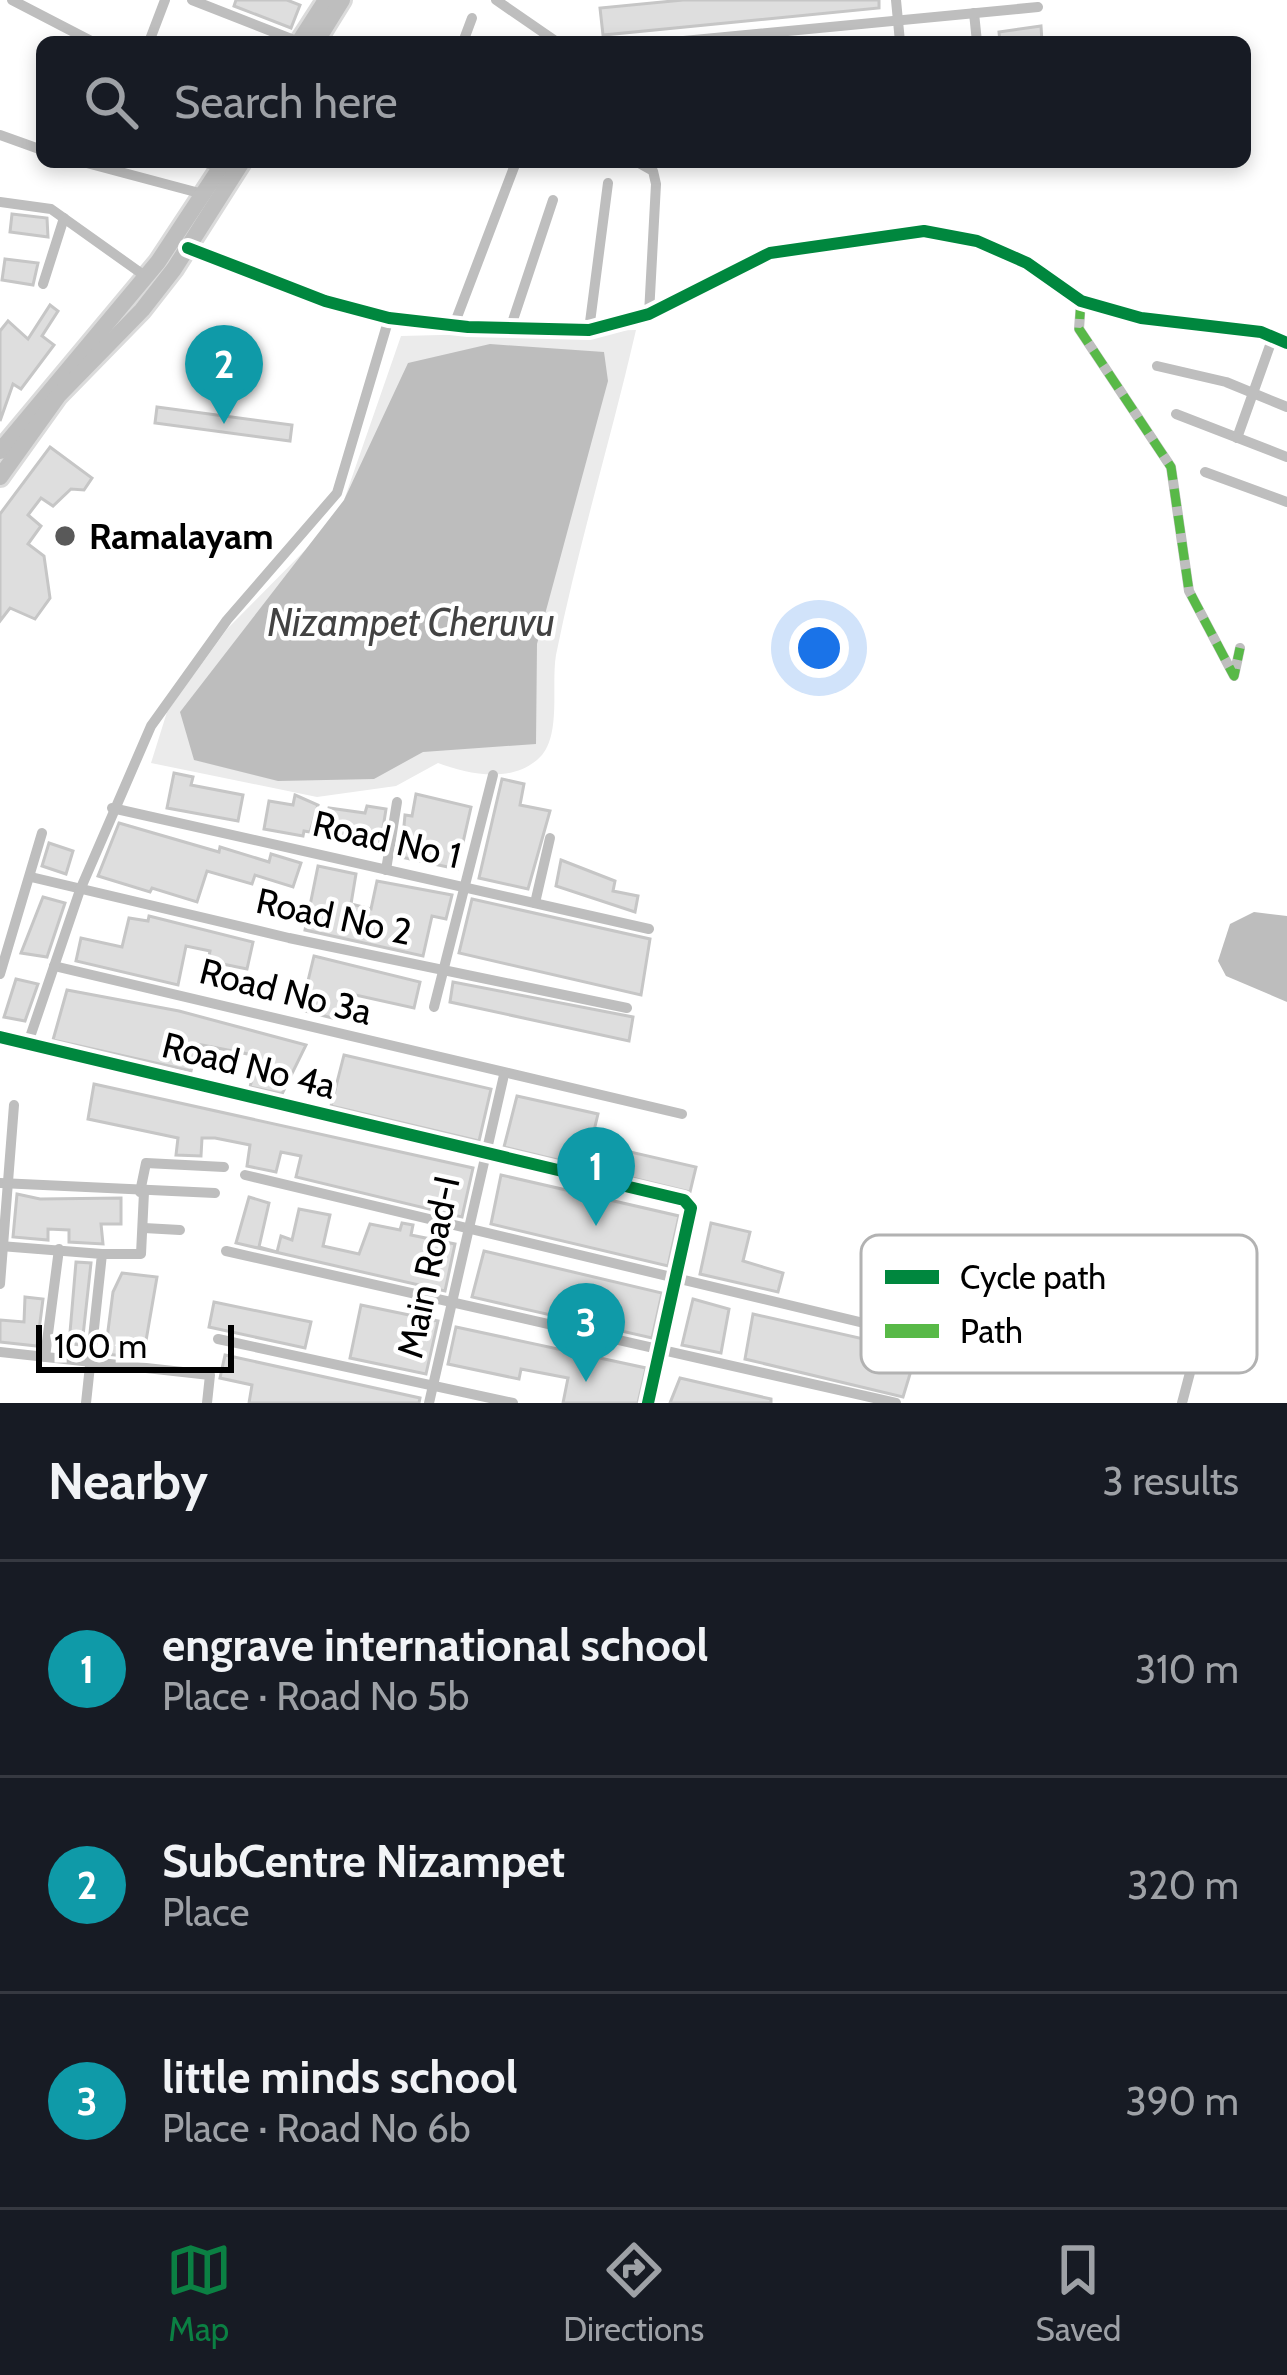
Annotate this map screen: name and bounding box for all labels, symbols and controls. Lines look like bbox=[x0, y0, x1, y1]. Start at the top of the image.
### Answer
search box bbox=[36, 36, 1251, 168]
icon: search bbox=[78, 69, 144, 135]
text: Search here bbox=[174, 75, 398, 129]
pin: 2 bbox=[185, 325, 263, 424]
place label: Ramalayam bbox=[89, 514, 273, 558]
marker: Ramalayam bbox=[52, 523, 78, 549]
water label: Nizampet Cheruvu bbox=[267, 598, 555, 646]
your location bbox=[789, 618, 849, 678]
street label: Road No 1 bbox=[309, 801, 465, 877]
street label: Road No 2 bbox=[252, 878, 416, 954]
street label: Road No 3a bbox=[195, 948, 377, 1034]
street label: Road No 4a bbox=[158, 1022, 340, 1108]
pin: 1 bbox=[557, 1127, 635, 1226]
street label: Main Road-I bbox=[387, 1172, 469, 1362]
legend bbox=[861, 1235, 1257, 1373]
text: Cycle path bbox=[960, 1257, 1106, 1297]
pin: 3 bbox=[547, 1283, 625, 1382]
text: Path bbox=[960, 1311, 1023, 1351]
scale bar bbox=[36, 1319, 234, 1372]
text: 100 m bbox=[54, 1326, 147, 1366]
text: Nearby bbox=[48, 1450, 208, 1512]
text: 3 results bbox=[1102, 1457, 1239, 1505]
text: engrave international school bbox=[162, 1618, 708, 1672]
text: 1 bbox=[80, 1645, 94, 1693]
text: 310 m bbox=[1135, 1645, 1239, 1693]
text: Place · Road No 5b bbox=[162, 1672, 470, 1720]
text: SubCentre Nizampet bbox=[162, 1834, 565, 1888]
text: 2 bbox=[77, 1861, 97, 1909]
text: 320 m bbox=[1127, 1861, 1239, 1909]
text: Place bbox=[162, 1888, 249, 1936]
text: little minds school bbox=[162, 2050, 518, 2104]
text: 3 bbox=[76, 2077, 98, 2125]
text: 390 m bbox=[1126, 2077, 1239, 2125]
text: Place · Road No 6b bbox=[162, 2104, 471, 2152]
tab: Map bbox=[166, 2237, 232, 2349]
tab: Directions bbox=[563, 2237, 704, 2349]
tab: Saved bbox=[1036, 2237, 1121, 2349]

